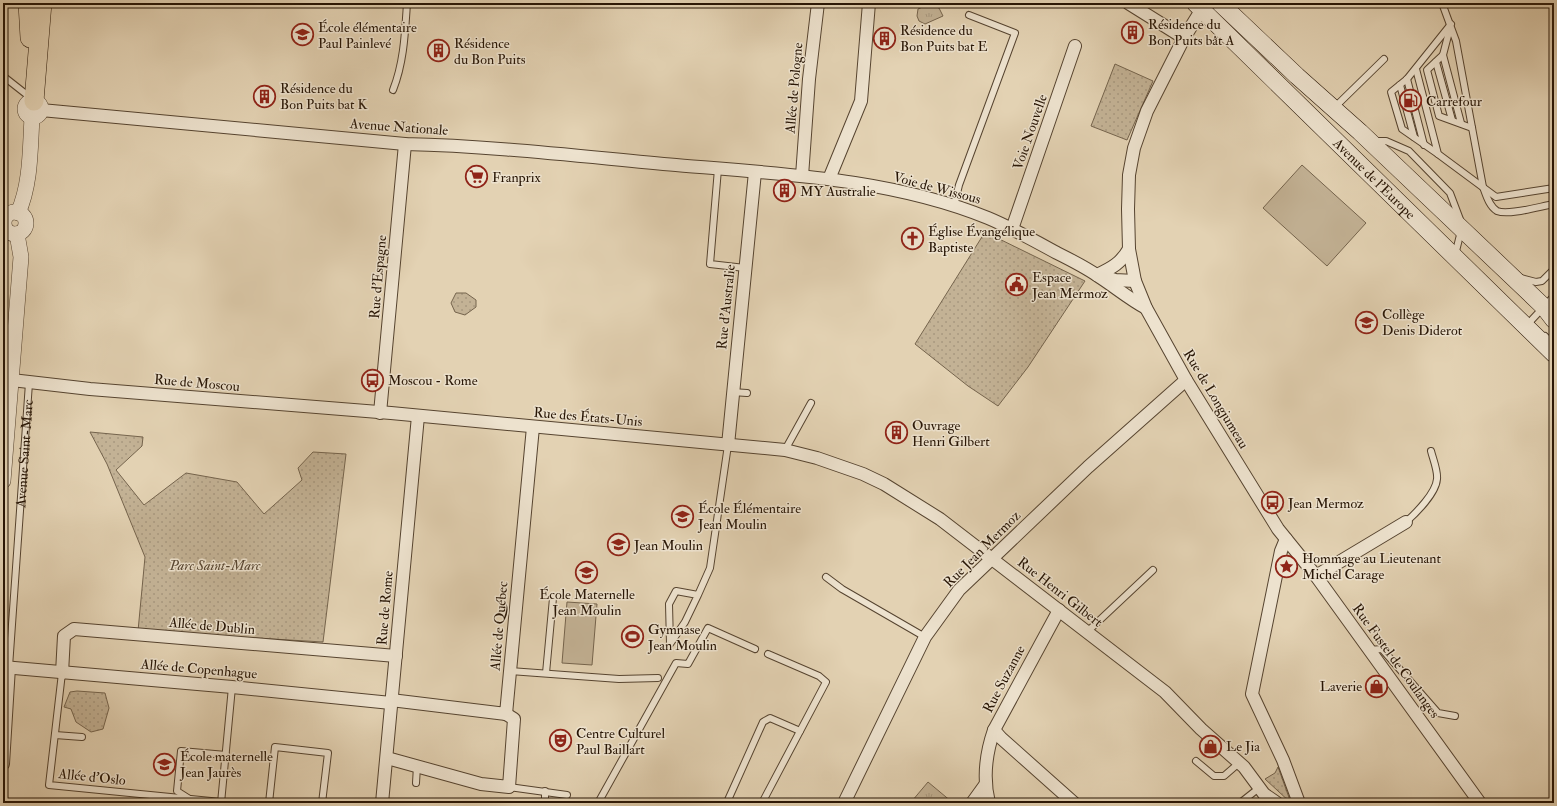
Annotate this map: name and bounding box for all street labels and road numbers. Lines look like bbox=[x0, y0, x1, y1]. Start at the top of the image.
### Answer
street label: Allée de Pologne bbox=[781, 42, 806, 135]
street label: Voie Nouvelle bbox=[1009, 92, 1051, 172]
street label: Avenue Nationale bbox=[348, 115, 449, 139]
street label: Avenue de l'Europe bbox=[1329, 134, 1419, 223]
street label: Voie de Wissous bbox=[891, 168, 983, 208]
street label: Rue d'Espagne bbox=[366, 234, 391, 320]
street label: Rue d'Australie bbox=[713, 264, 739, 350]
street label: Rue de Longjumeau bbox=[1180, 346, 1252, 452]
street label: Rue de Moscou bbox=[153, 371, 241, 395]
street label: Avenue Saint-Marc bbox=[12, 398, 36, 509]
street label: Rue des États-Unis bbox=[533, 404, 643, 430]
street label: Rue Jean Mermoz bbox=[940, 507, 1024, 591]
street label: Rue Henri Gilbert bbox=[1014, 553, 1106, 631]
street label: Rue de Rome bbox=[373, 570, 397, 646]
street label: Allée de Québec bbox=[487, 580, 511, 672]
street label: Rue Fustel de Coulanges bbox=[1349, 600, 1443, 722]
street label: Allée de Dublin bbox=[167, 614, 256, 638]
street label: Rue Suzanne bbox=[979, 642, 1029, 716]
street label: Allée de Copenhague bbox=[139, 655, 258, 684]
street label: Allée d'Oslo bbox=[57, 765, 127, 789]

